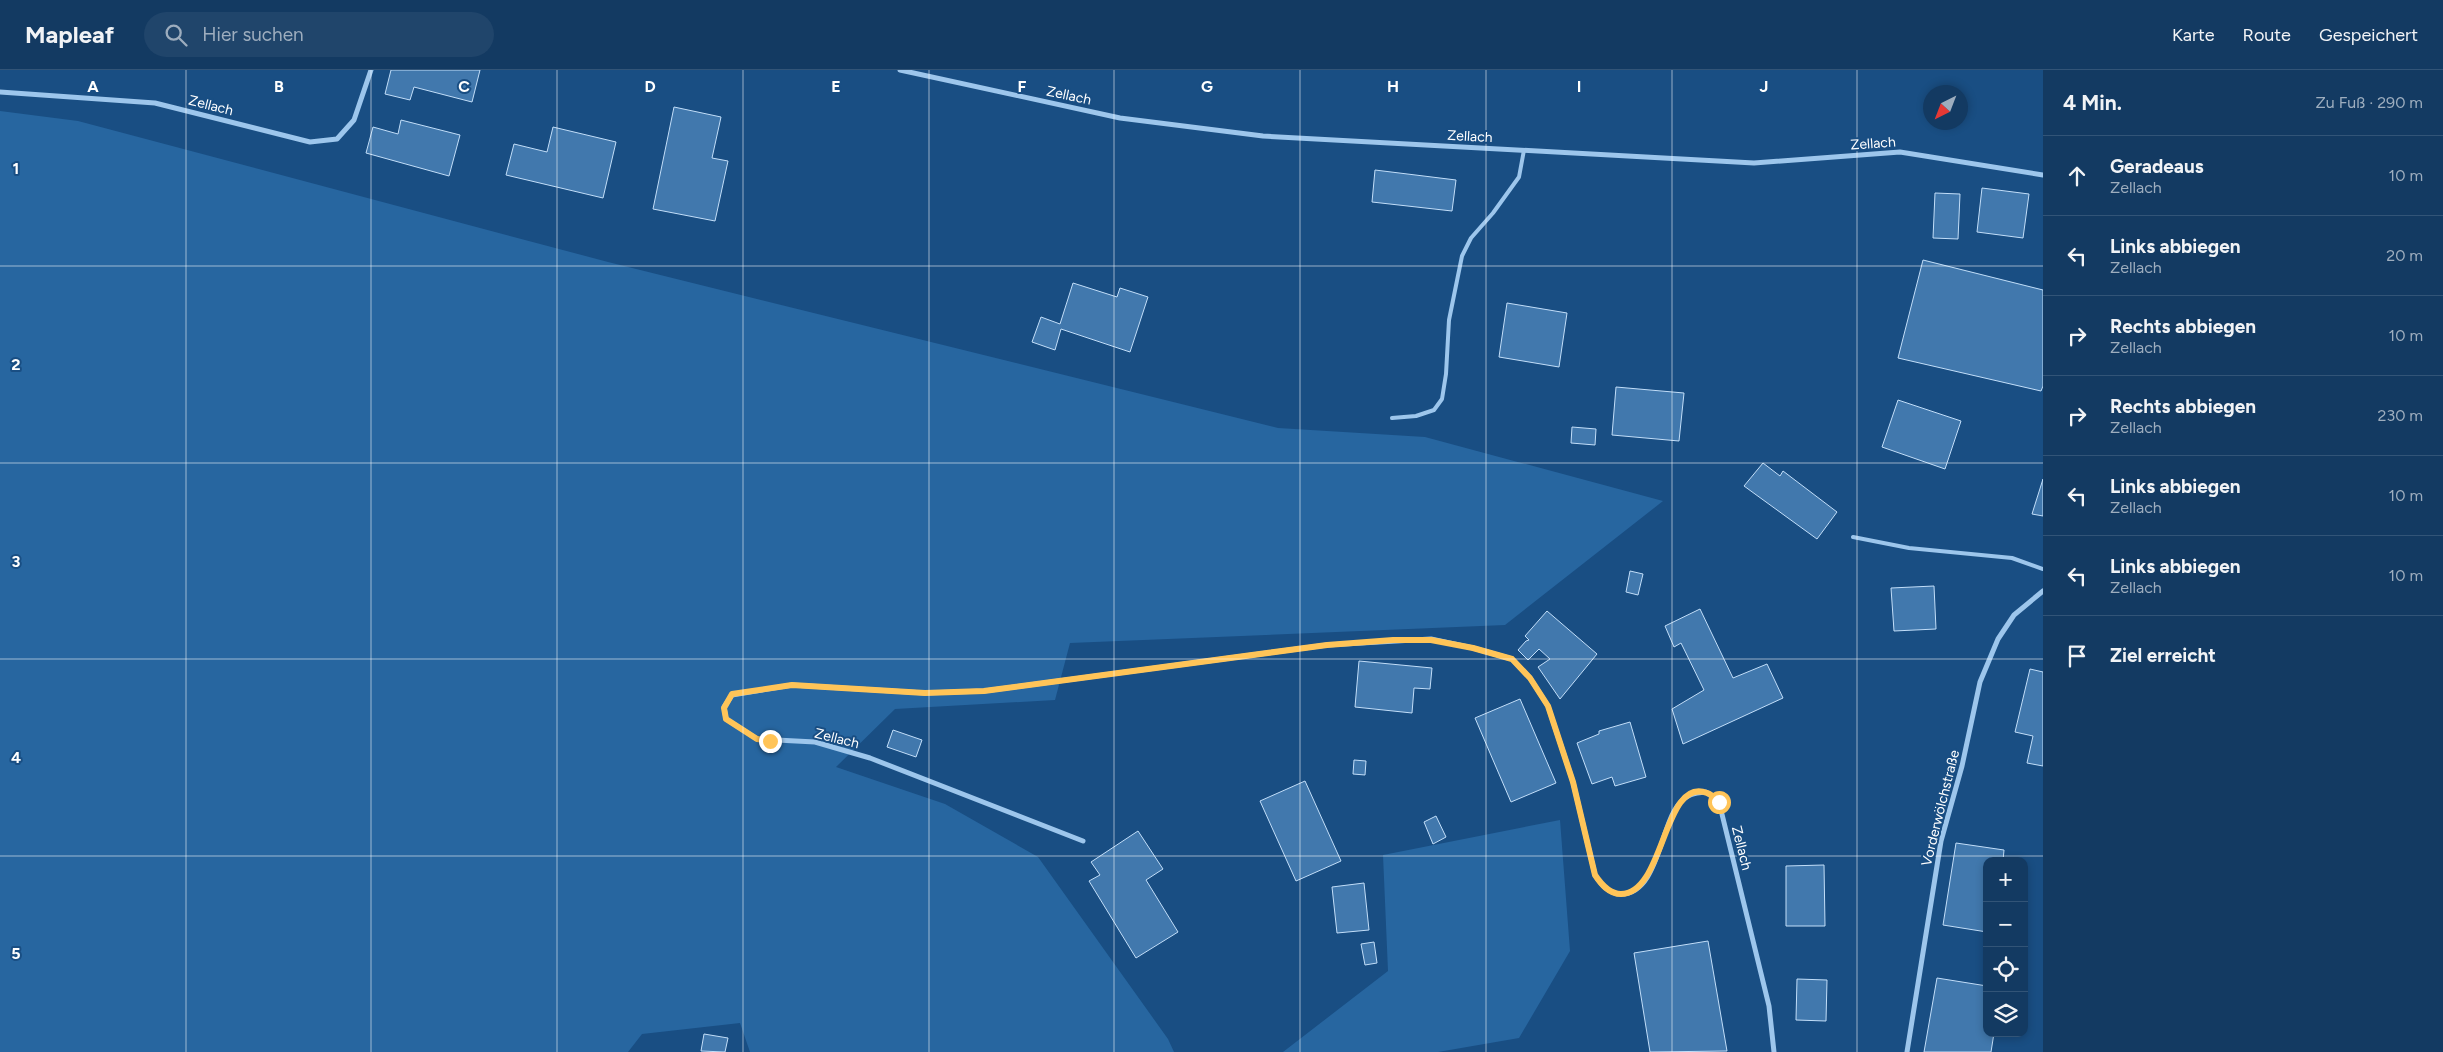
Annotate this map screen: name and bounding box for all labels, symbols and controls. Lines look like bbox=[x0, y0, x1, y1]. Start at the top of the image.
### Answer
search box bbox=[144, 12, 494, 57]
text: Mapleaf bbox=[25, 20, 114, 49]
icon: search bbox=[162, 21, 190, 49]
text: Hier suchen bbox=[202, 23, 304, 46]
text: Karte bbox=[2172, 24, 2215, 46]
text: Route bbox=[2243, 24, 2291, 46]
text: Gespeichert bbox=[2319, 24, 2418, 46]
text: A bbox=[87, 77, 99, 96]
text: B bbox=[274, 77, 284, 96]
text: C bbox=[458, 77, 470, 96]
text: D bbox=[644, 77, 656, 96]
text: E bbox=[831, 77, 841, 96]
text: F bbox=[1018, 77, 1027, 96]
text: G bbox=[1201, 77, 1213, 96]
text: H bbox=[1387, 77, 1399, 96]
text: I bbox=[1577, 77, 1581, 96]
text: J bbox=[1760, 77, 1768, 96]
street label: Zellach bbox=[1045, 82, 1093, 109]
north arrow bbox=[1923, 85, 1968, 130]
text: 4 Min. bbox=[2063, 90, 2122, 115]
street label: Zellach bbox=[187, 92, 235, 119]
text: Zu Fuß · 290 m bbox=[2316, 93, 2423, 112]
street label: Zellach bbox=[1447, 127, 1493, 146]
street label: Zellach bbox=[1850, 133, 1896, 154]
text: Geradeaus bbox=[2110, 155, 2204, 178]
text: 1 bbox=[13, 159, 19, 178]
icon: ahead bbox=[2063, 162, 2091, 190]
text: 10 m bbox=[2389, 166, 2423, 185]
text: Zellach bbox=[2110, 178, 2162, 197]
text: Links abbiegen bbox=[2110, 235, 2241, 258]
icon: left bbox=[2063, 242, 2091, 270]
text: 20 m bbox=[2386, 246, 2423, 265]
text: Zellach bbox=[2110, 258, 2162, 277]
text: Rechts abbiegen bbox=[2110, 315, 2256, 338]
icon: right bbox=[2063, 322, 2091, 350]
text: 10 m bbox=[2389, 326, 2423, 345]
text: Zellach bbox=[2110, 338, 2162, 357]
text: 2 bbox=[11, 355, 21, 374]
text: Rechts abbiegen bbox=[2110, 395, 2256, 418]
icon: right bbox=[2063, 402, 2091, 430]
text: 230 m bbox=[2378, 406, 2423, 425]
text: Zellach bbox=[2110, 418, 2162, 437]
text: Links abbiegen bbox=[2110, 475, 2241, 498]
icon: left bbox=[2063, 482, 2091, 510]
text: 10 m bbox=[2389, 486, 2423, 505]
text: Zellach bbox=[2110, 498, 2162, 517]
text: 3 bbox=[12, 552, 21, 571]
text: Links abbiegen bbox=[2110, 555, 2241, 578]
icon: left bbox=[2063, 562, 2091, 590]
text: 10 m bbox=[2389, 566, 2423, 585]
text: Zellach bbox=[2110, 578, 2162, 597]
icon: arrive bbox=[2063, 642, 2091, 670]
text: Ziel erreicht bbox=[2110, 644, 2216, 667]
street label: Zellach bbox=[813, 725, 861, 752]
route end bbox=[759, 730, 782, 753]
text: 4 bbox=[11, 748, 21, 767]
street label: Vorderwölchstraße bbox=[1918, 748, 1963, 868]
route start bbox=[1708, 791, 1731, 814]
street label: Zellach bbox=[1728, 824, 1755, 872]
map controls bbox=[1983, 857, 2028, 1037]
button: + bbox=[1983, 857, 2028, 902]
button: − bbox=[1983, 902, 2028, 947]
text: 5 bbox=[11, 944, 21, 963]
button: locate bbox=[1983, 947, 2028, 992]
button: layers bbox=[1983, 992, 2028, 1037]

